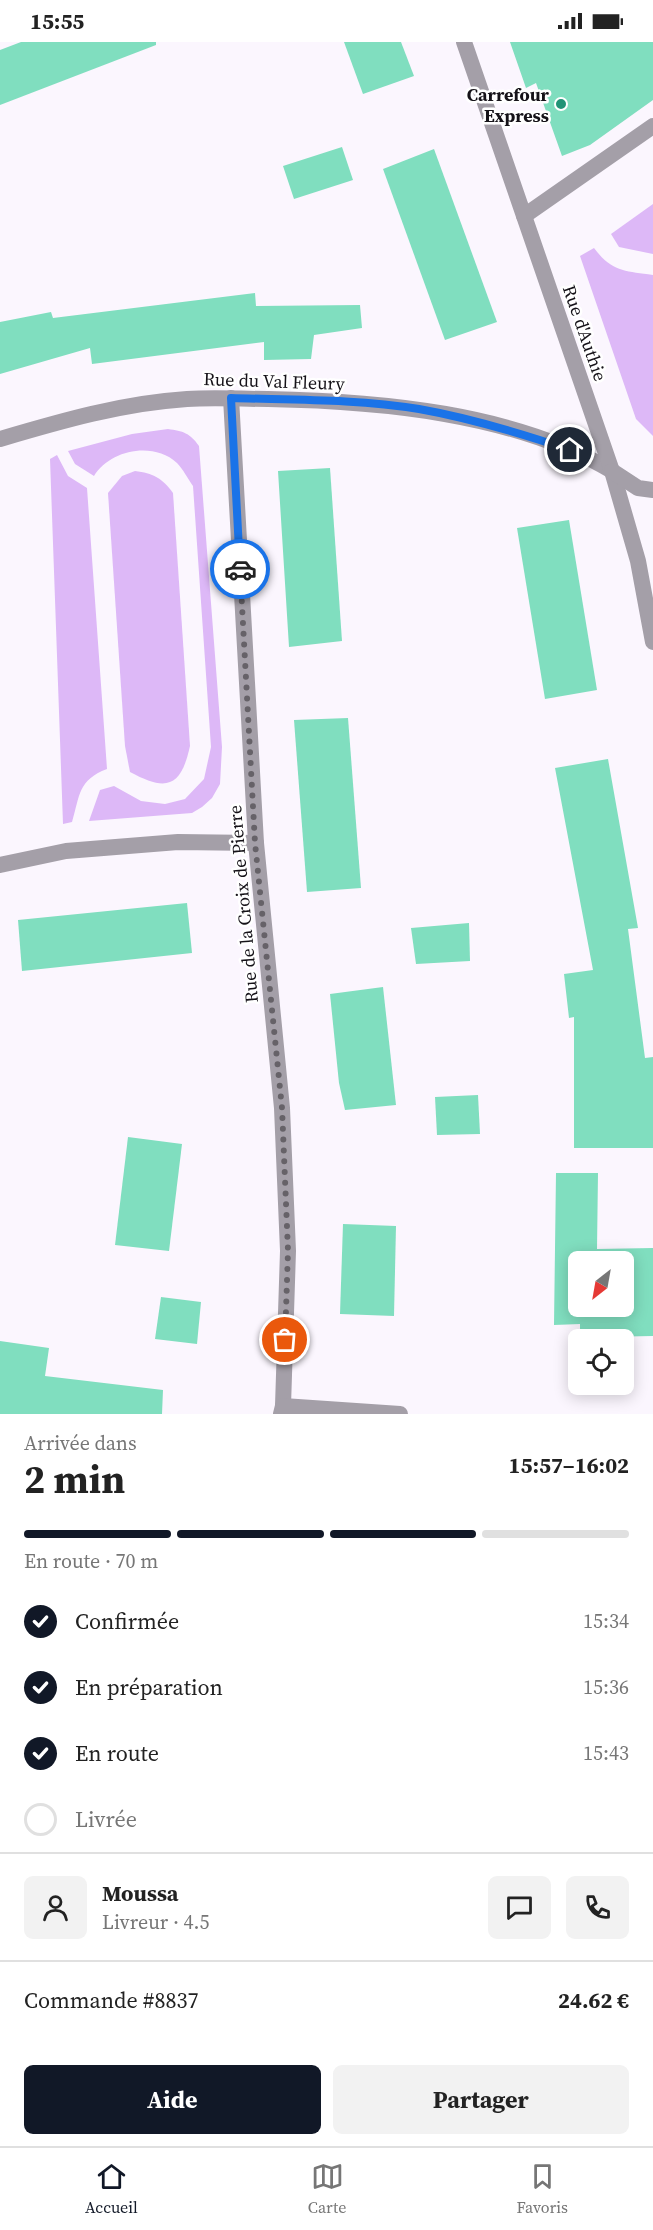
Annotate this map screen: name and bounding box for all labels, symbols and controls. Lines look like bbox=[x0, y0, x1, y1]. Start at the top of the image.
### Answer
text: 15:55 bbox=[30, 6, 84, 36]
place label: Carrefour Express bbox=[467, 82, 550, 128]
marker: Carrefour Express bbox=[554, 97, 568, 111]
street label: Rue d'Authie bbox=[557, 282, 613, 384]
street label: Rue du Val Fleury bbox=[203, 366, 346, 396]
pin bbox=[544, 424, 595, 475]
icon: home bbox=[553, 433, 586, 466]
courier bbox=[210, 539, 270, 599]
icon: car bbox=[224, 553, 257, 586]
street label: Rue de la Croix de Pierre bbox=[222, 804, 264, 1004]
north arrow bbox=[568, 1251, 634, 1317]
map controls bbox=[568, 1251, 634, 1395]
pin bbox=[259, 1314, 310, 1365]
icon: bag bbox=[268, 1323, 301, 1356]
button: locate bbox=[568, 1329, 634, 1395]
text: Arrivée dans bbox=[24, 1429, 137, 1457]
text: 15:57–16:02 bbox=[509, 1450, 629, 1480]
text: 2 min bbox=[24, 1453, 125, 1506]
text: En route · 70 m bbox=[24, 1547, 158, 1575]
icon: check bbox=[24, 1605, 57, 1638]
text: Confirmée bbox=[75, 1606, 179, 1636]
text: 15:34 bbox=[583, 1607, 629, 1635]
icon: check bbox=[24, 1671, 57, 1704]
text: En préparation bbox=[75, 1672, 223, 1702]
text: 15:36 bbox=[583, 1673, 629, 1701]
icon: check bbox=[24, 1737, 57, 1770]
text: En route bbox=[75, 1738, 159, 1768]
text: 15:43 bbox=[583, 1739, 629, 1767]
text: Livrée bbox=[75, 1804, 137, 1834]
button: person bbox=[24, 1876, 87, 1939]
button: chat bbox=[488, 1876, 551, 1939]
button: phone bbox=[566, 1876, 629, 1939]
text: Moussa bbox=[102, 1878, 178, 1908]
text: Livreur · 4.5 bbox=[102, 1908, 210, 1936]
text: Commande #8837 bbox=[24, 1985, 198, 2015]
text: 24.62 € bbox=[558, 1985, 629, 2015]
button: Aide bbox=[24, 2065, 321, 2134]
button: Partager bbox=[333, 2065, 629, 2134]
tab: Accueil bbox=[85, 2160, 138, 2218]
tab: Carte bbox=[308, 2160, 346, 2218]
tab: Favoris bbox=[517, 2160, 568, 2218]

